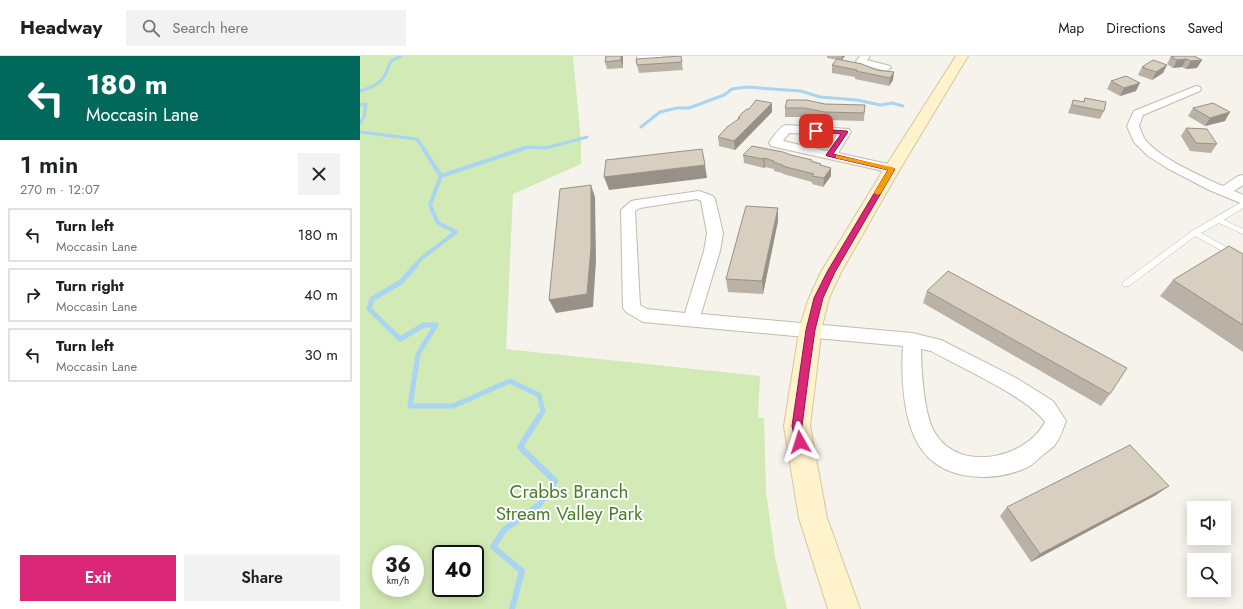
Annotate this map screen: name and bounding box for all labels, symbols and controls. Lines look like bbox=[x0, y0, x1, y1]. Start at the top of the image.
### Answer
search box bbox=[126, 10, 406, 46]
text: Headway bbox=[20, 14, 102, 41]
icon: search bbox=[140, 17, 162, 39]
text: Search here bbox=[172, 17, 248, 39]
text: Map bbox=[1058, 18, 1084, 38]
text: Directions bbox=[1106, 18, 1166, 38]
text: Saved bbox=[1188, 18, 1223, 38]
text: 180 m bbox=[86, 64, 168, 105]
icon: left bbox=[20, 72, 72, 124]
text: Moccasin Lane bbox=[86, 102, 199, 128]
pin bbox=[799, 114, 833, 148]
icon: arrive bbox=[805, 120, 827, 142]
text: 1 min bbox=[20, 147, 78, 182]
button: close bbox=[298, 153, 340, 195]
text: 270 m · 12:07 bbox=[20, 180, 100, 199]
text: Turn left bbox=[56, 215, 114, 237]
icon: left bbox=[22, 224, 44, 246]
text: 180 m bbox=[298, 224, 338, 246]
text: Moccasin Lane bbox=[56, 237, 137, 256]
text: Turn right bbox=[56, 275, 124, 297]
icon: right bbox=[22, 284, 44, 306]
text: 40 m bbox=[304, 284, 338, 306]
text: Moccasin Lane bbox=[56, 297, 137, 316]
text: Turn left bbox=[56, 335, 114, 357]
icon: left bbox=[22, 344, 44, 366]
text: 30 m bbox=[305, 344, 338, 366]
text: Moccasin Lane bbox=[56, 357, 137, 376]
position arrow bbox=[779, 421, 821, 463]
park label: Crabbs Branch Stream Valley Park bbox=[496, 478, 643, 527]
map controls bbox=[1187, 501, 1231, 597]
button: sound bbox=[1187, 501, 1231, 545]
speed limit sign: 40 bbox=[432, 545, 484, 597]
text: 36 bbox=[385, 551, 411, 580]
button: search bbox=[1187, 553, 1231, 597]
button: Exit bbox=[20, 555, 176, 601]
button: Share bbox=[184, 555, 340, 601]
text: km/h bbox=[387, 573, 409, 588]

